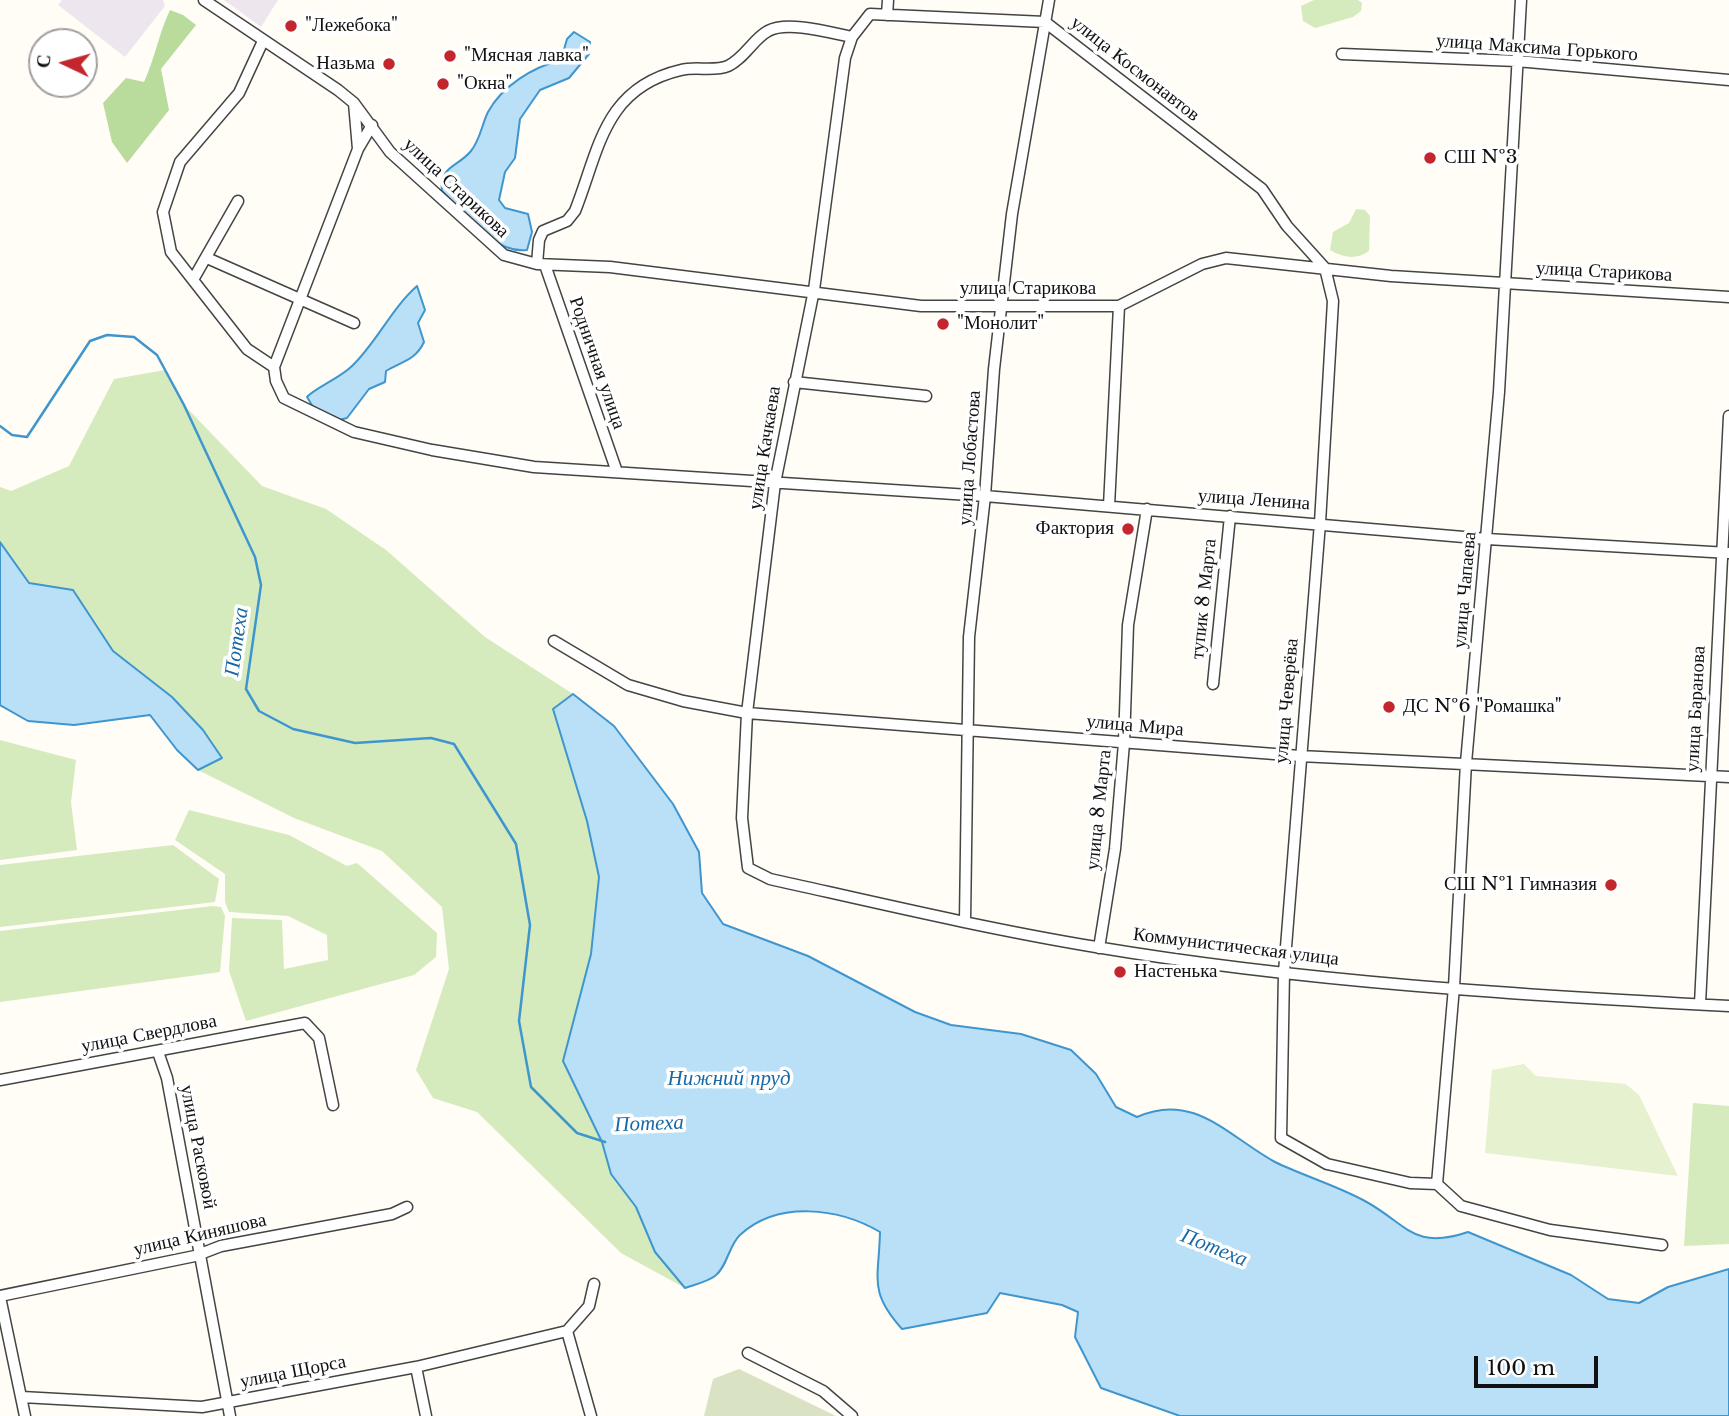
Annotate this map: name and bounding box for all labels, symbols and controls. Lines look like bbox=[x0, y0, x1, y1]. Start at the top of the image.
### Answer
street label: улица Космонавтов bbox=[1066, 11, 1204, 127]
place label: "Лежебока" bbox=[305, 15, 398, 37]
marker: "Лежебока" bbox=[283, 18, 299, 34]
north arrow bbox=[28, 28, 98, 98]
street label: улица Максима Горького bbox=[1435, 30, 1639, 66]
place label: "Мясная лавка" bbox=[464, 45, 589, 67]
marker: "Мясная лавка" bbox=[442, 48, 458, 64]
text: С bbox=[32, 53, 56, 69]
place label: Назьма bbox=[316, 53, 375, 75]
marker: Назьма bbox=[381, 56, 397, 72]
place label: "Окна" bbox=[457, 73, 512, 95]
marker: "Окна" bbox=[435, 76, 451, 92]
street label: улица Старикова bbox=[398, 133, 514, 243]
place label: СШ №3 bbox=[1444, 147, 1517, 169]
marker: СШ №3 bbox=[1422, 150, 1438, 166]
street label: улица Старикова bbox=[1535, 257, 1673, 287]
street label: улица Старикова bbox=[960, 278, 1096, 300]
street label: Родничная улица bbox=[564, 294, 630, 432]
place label: "Монолит" bbox=[957, 313, 1044, 335]
marker: "Монолит" bbox=[935, 316, 951, 332]
street label: улица Качкаева bbox=[744, 384, 786, 512]
street label: улица Лобастова bbox=[954, 390, 986, 526]
street label: улица Ленина bbox=[1197, 485, 1311, 515]
place label: Фактория bbox=[1036, 518, 1114, 540]
marker: Фактория bbox=[1120, 521, 1136, 537]
street label: улица Чапаева bbox=[1449, 531, 1481, 649]
street label: тупик 8 Марта bbox=[1186, 538, 1222, 660]
water label: Потеха bbox=[220, 606, 254, 678]
street label: улица Чеверёва bbox=[1270, 637, 1304, 765]
street label: улица Баранова bbox=[1681, 645, 1711, 773]
place label: ДС №6 "Ромашка" bbox=[1403, 696, 1562, 718]
marker: ДС №6 "Ромашка" bbox=[1381, 699, 1397, 715]
street label: улица Мира bbox=[1086, 710, 1184, 742]
street label: улица 8 Марта bbox=[1081, 749, 1117, 871]
place label: СШ №1 Гимназия bbox=[1444, 874, 1597, 896]
marker: СШ №1 Гимназия bbox=[1603, 877, 1619, 893]
street label: Коммунистическая улица bbox=[1132, 923, 1340, 971]
place label: Настенька bbox=[1134, 961, 1218, 983]
marker: Настенька bbox=[1112, 964, 1128, 980]
street label: улица Свердлова bbox=[79, 1010, 219, 1058]
water label: Нижний пруд bbox=[668, 1066, 790, 1092]
street label: улица Расковой bbox=[175, 1083, 221, 1211]
water label: Потеха bbox=[614, 1110, 684, 1138]
street label: улица Киняшова bbox=[131, 1209, 269, 1261]
water label: Потеха bbox=[1177, 1223, 1251, 1273]
scale bar bbox=[1477, 1342, 1601, 1386]
street label: улица Щорса bbox=[238, 1351, 348, 1393]
text: 100 m bbox=[1487, 1355, 1555, 1381]

